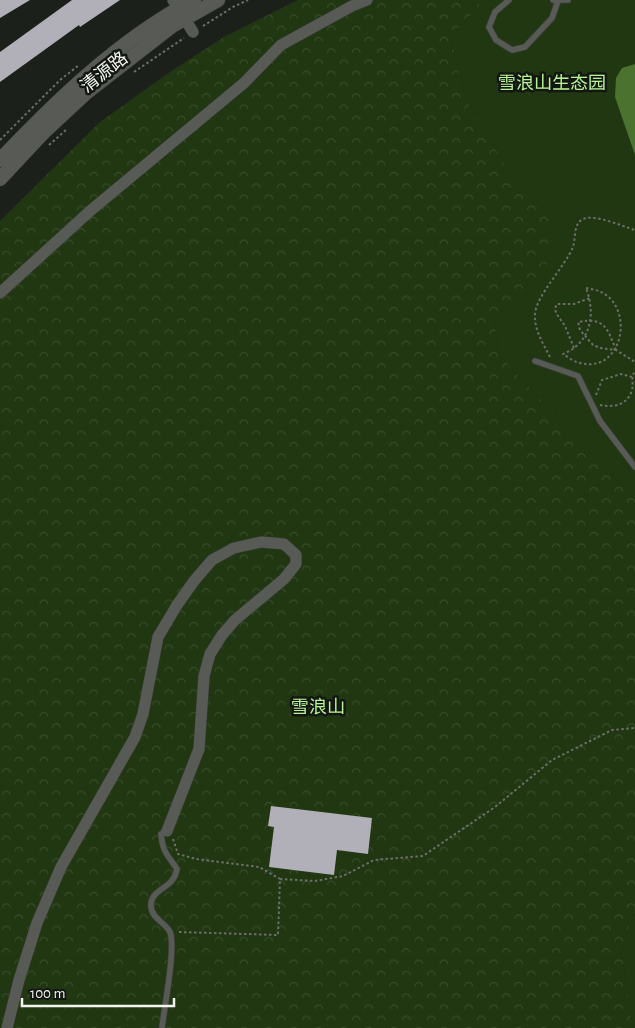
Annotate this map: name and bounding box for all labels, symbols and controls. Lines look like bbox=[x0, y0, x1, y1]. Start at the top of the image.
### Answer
street label: 清源路 bbox=[77, 47, 131, 97]
park label: 雪浪山生态园 bbox=[498, 73, 606, 93]
park label: 雪浪山 bbox=[291, 697, 345, 717]
scale bar bbox=[22, 976, 175, 1008]
text: 100 m bbox=[30, 986, 65, 1001]

